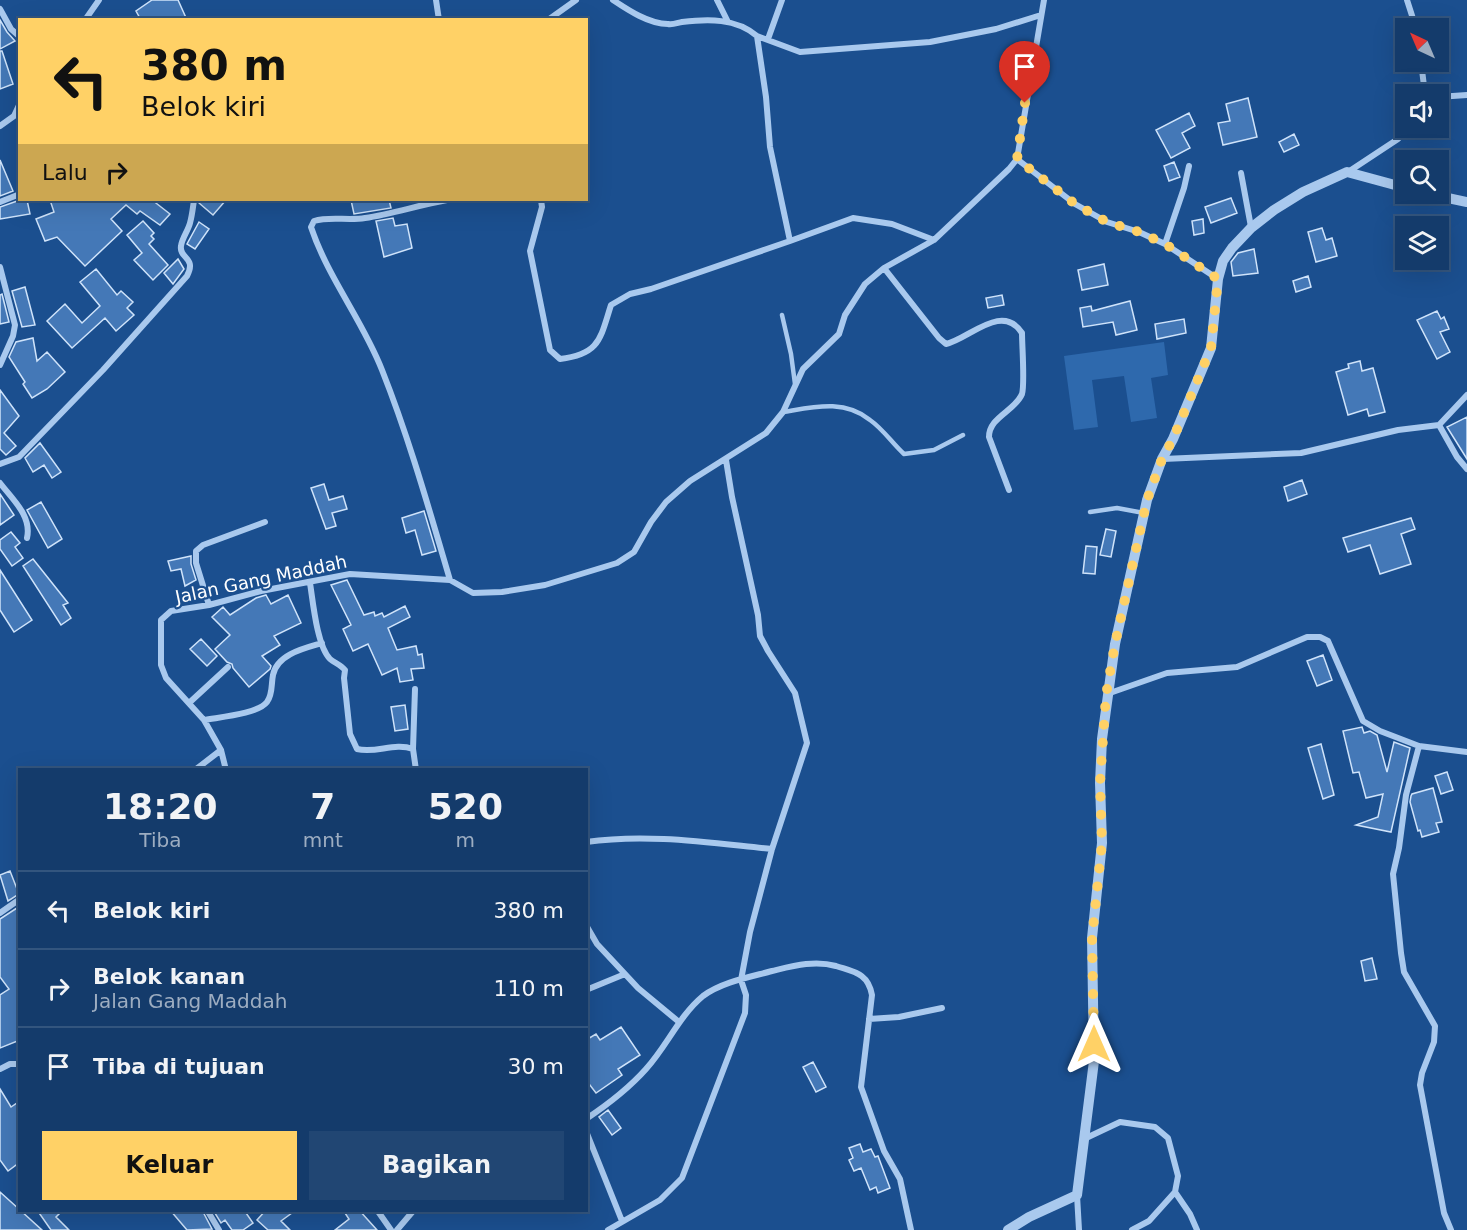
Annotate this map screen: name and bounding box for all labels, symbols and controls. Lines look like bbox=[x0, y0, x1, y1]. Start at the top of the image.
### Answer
north arrow bbox=[1395, 18, 1449, 72]
map controls bbox=[1395, 18, 1449, 270]
text: 380 m bbox=[141, 41, 287, 90]
pin bbox=[999, 41, 1050, 103]
icon: left bbox=[42, 42, 120, 120]
icon: arrive bbox=[1008, 50, 1041, 83]
button: sound bbox=[1395, 84, 1449, 138]
text: Belok kiri bbox=[141, 91, 266, 122]
button: search bbox=[1395, 150, 1449, 204]
icon: right bbox=[100, 156, 133, 189]
text: Lalu bbox=[42, 160, 88, 185]
button: layers bbox=[1395, 216, 1449, 270]
street label: Jalan Gang Maddah bbox=[172, 551, 349, 608]
text: 18:20 bbox=[103, 786, 218, 827]
text: 7 bbox=[310, 786, 335, 827]
text: 520 bbox=[428, 786, 503, 827]
text: Tiba bbox=[139, 828, 181, 852]
text: mnt bbox=[303, 828, 343, 852]
text: m bbox=[456, 828, 475, 852]
icon: left bbox=[42, 894, 75, 927]
text: Belok kiri bbox=[93, 898, 210, 923]
text: 380 m bbox=[494, 898, 564, 923]
text: Belok kanan bbox=[93, 964, 245, 989]
icon: right bbox=[42, 972, 75, 1005]
text: 110 m bbox=[494, 976, 564, 1001]
text: Jalan Gang Maddah bbox=[93, 989, 287, 1013]
position arrow bbox=[1062, 1012, 1126, 1076]
icon: arrive bbox=[42, 1050, 75, 1083]
text: Tiba di tujuan bbox=[93, 1054, 265, 1079]
text: 30 m bbox=[508, 1054, 564, 1079]
button: Keluar bbox=[42, 1131, 297, 1200]
button: Bagikan bbox=[309, 1131, 564, 1200]

